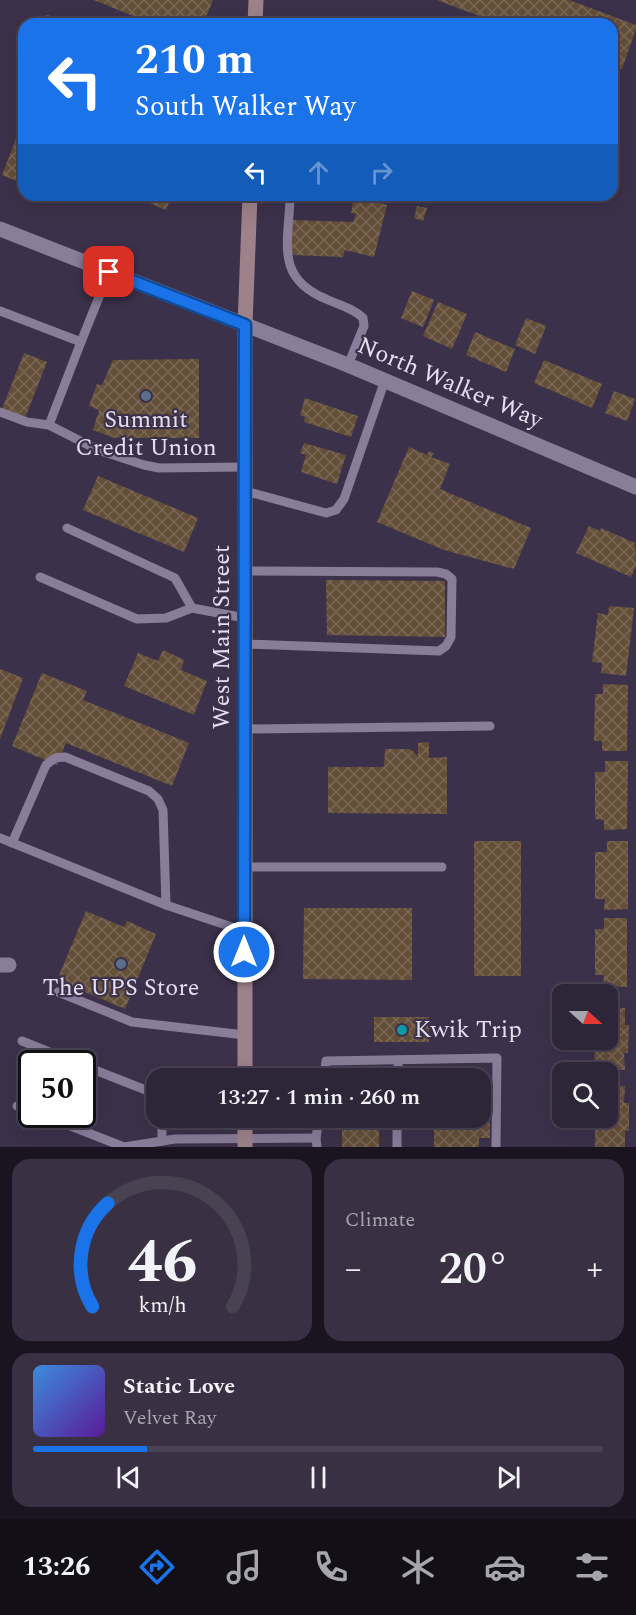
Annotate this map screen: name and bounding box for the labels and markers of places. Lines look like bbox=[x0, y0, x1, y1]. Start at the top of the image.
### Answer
pin bbox=[83, 246, 134, 297]
marker: Summit Credit Union bbox=[139, 389, 153, 403]
place label: Summit Credit Union bbox=[75, 402, 217, 466]
marker: The UPS Store bbox=[114, 957, 128, 971]
place label: The UPS Store bbox=[43, 970, 199, 1006]
place label: Kwik Trip bbox=[414, 1012, 522, 1048]
marker: Kwik Trip bbox=[395, 1023, 409, 1037]

